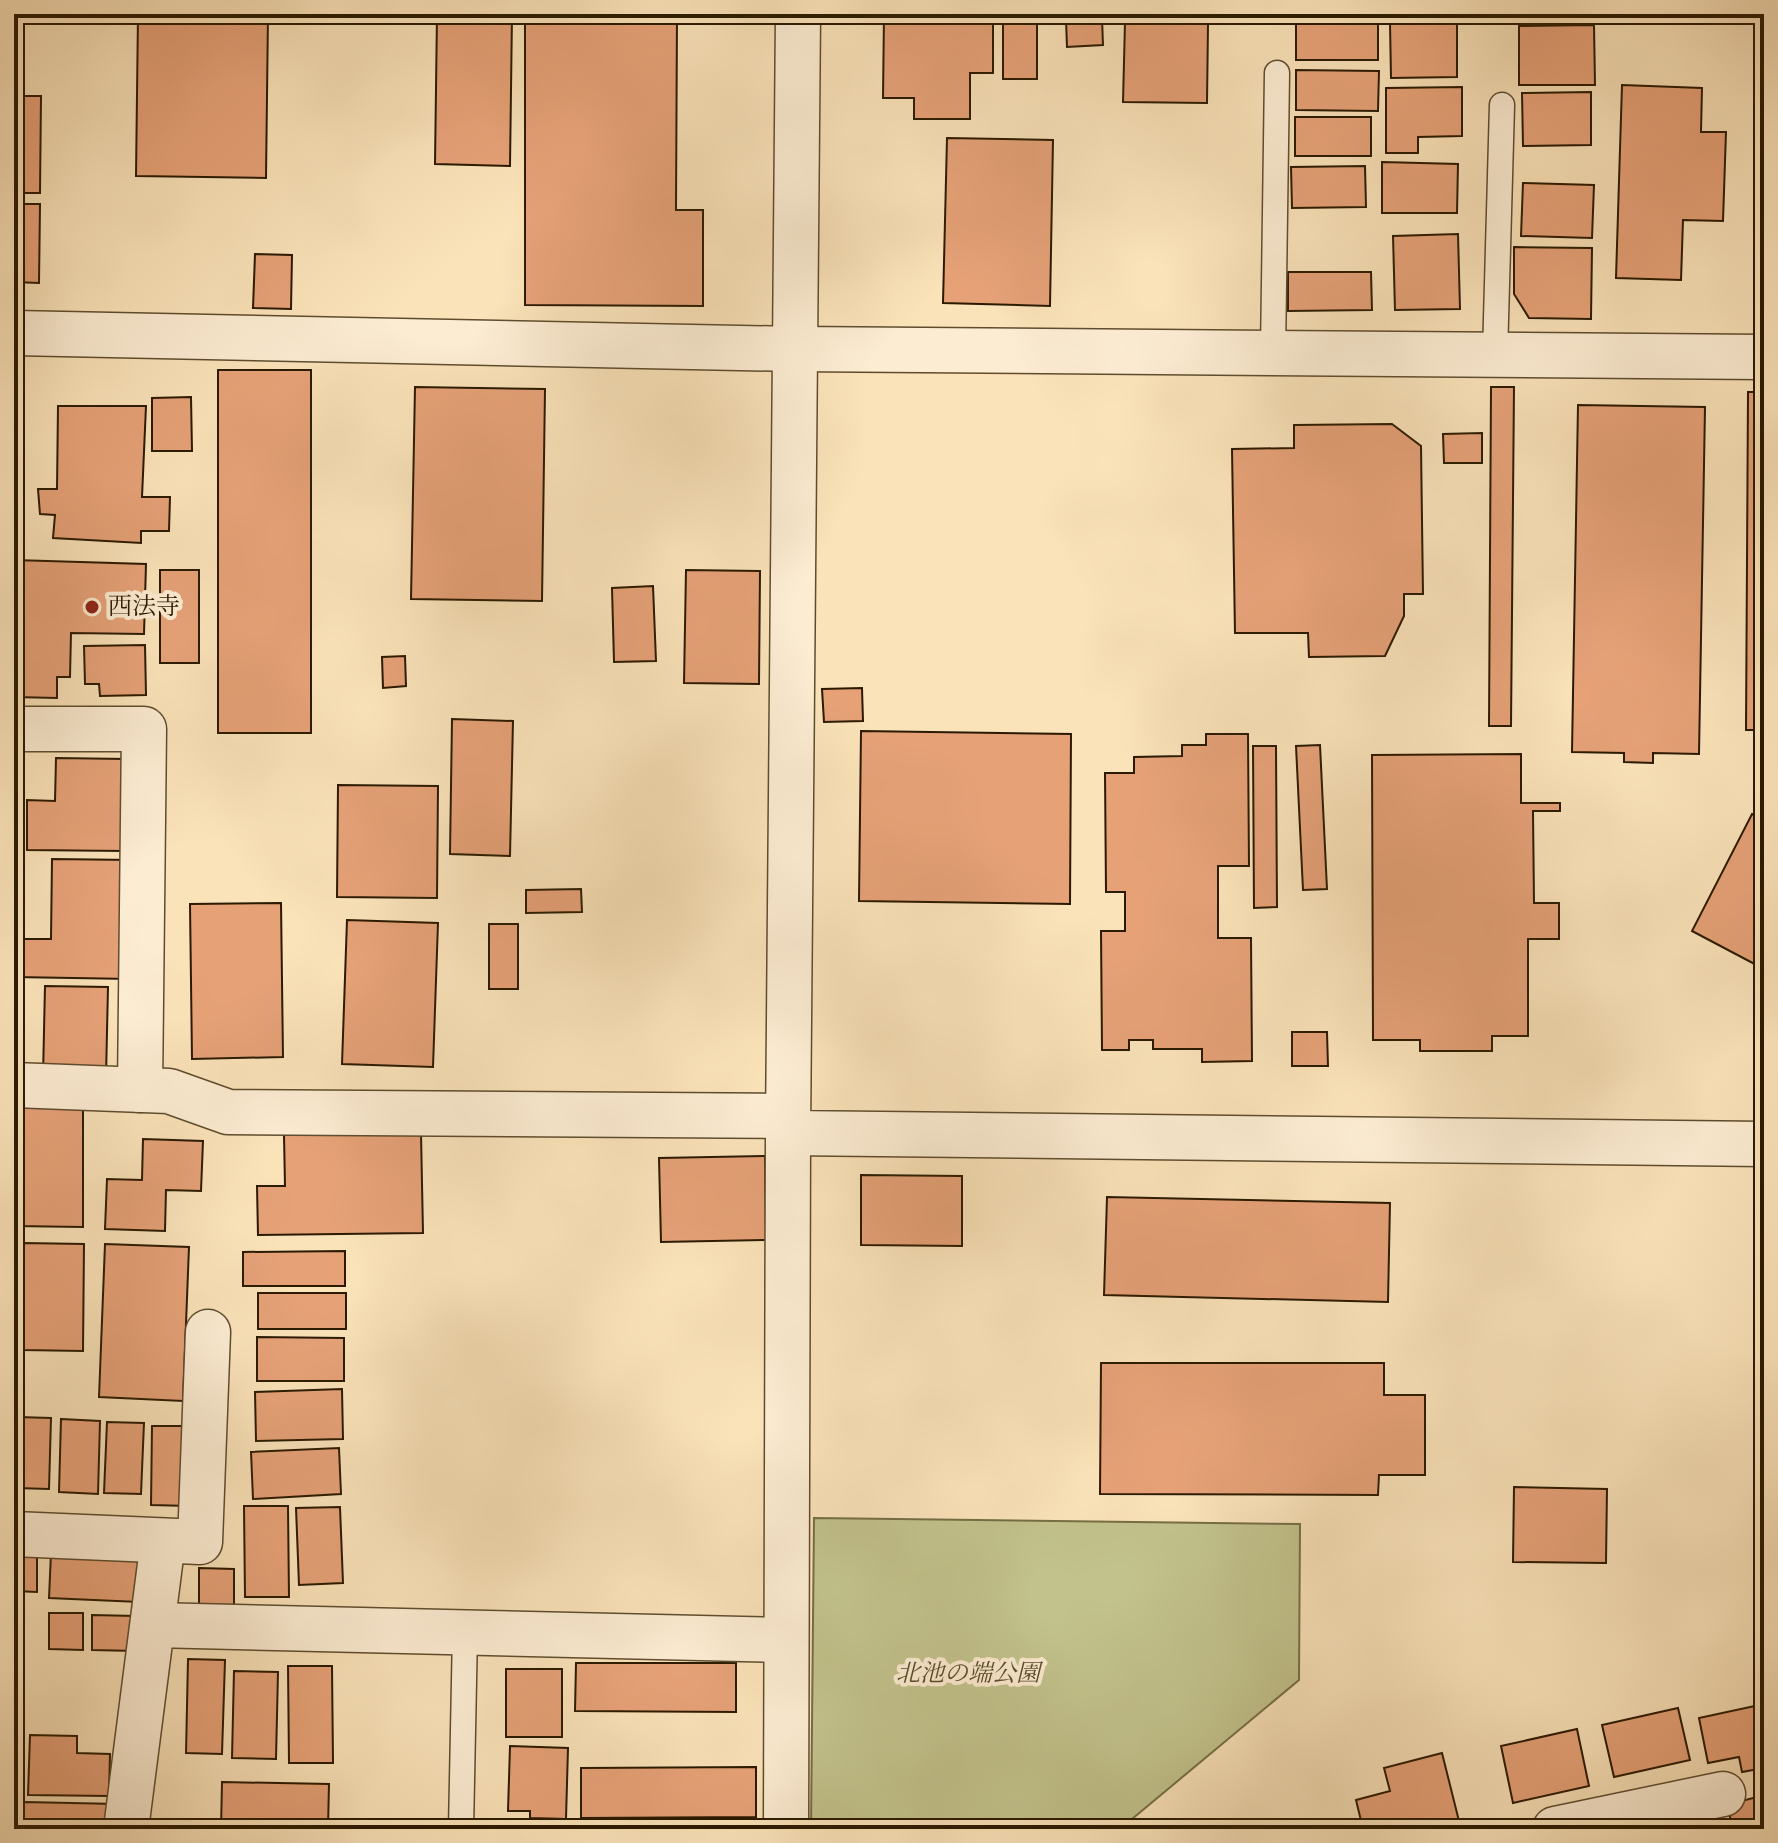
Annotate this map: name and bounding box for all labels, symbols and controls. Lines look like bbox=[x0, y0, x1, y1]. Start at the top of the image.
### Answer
place label: 西法寺 bbox=[108, 592, 180, 623]
marker: 西法寺 bbox=[83, 598, 101, 616]
park label: 北池の端公園 bbox=[896, 1659, 1044, 1690]

